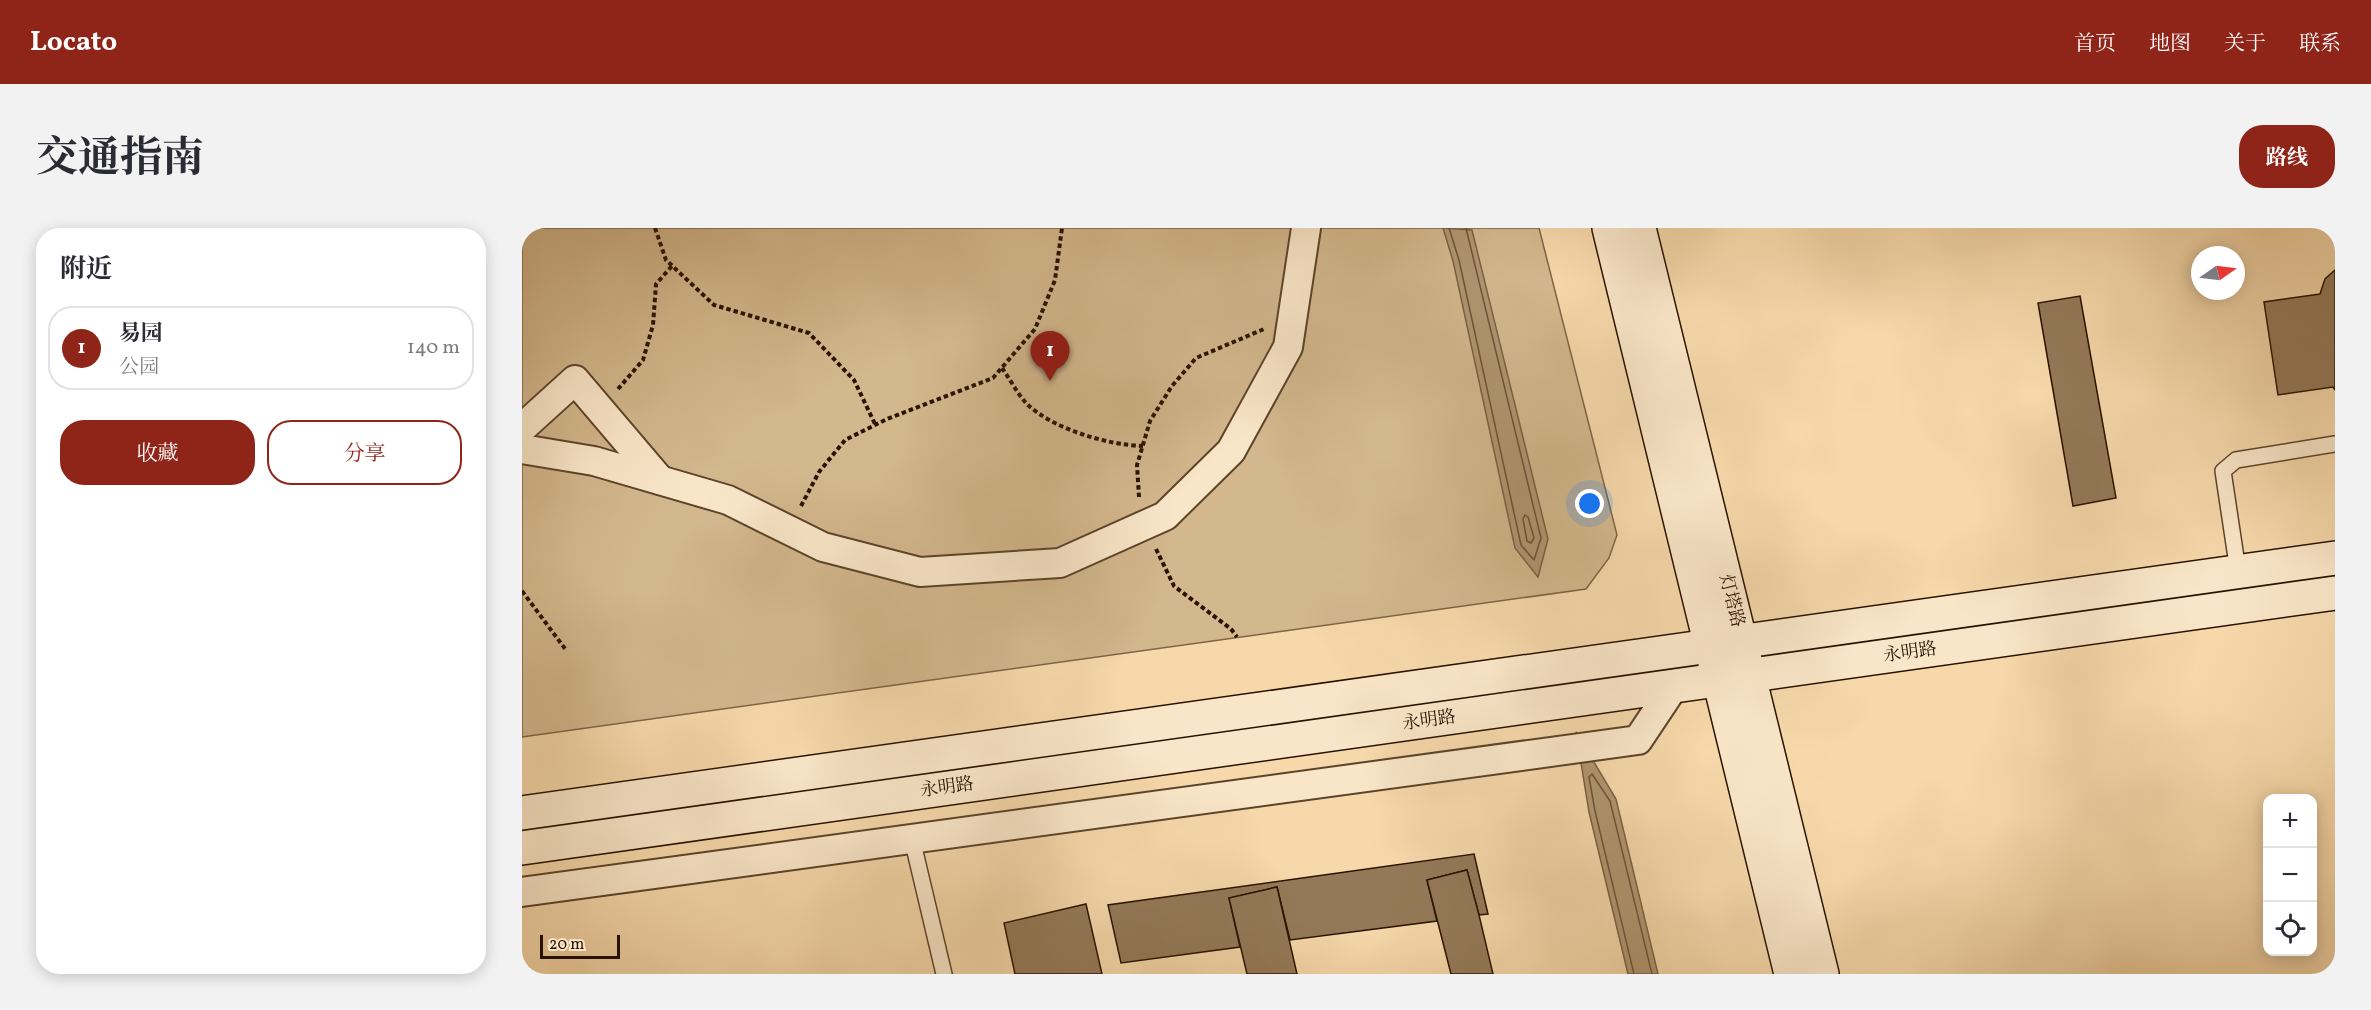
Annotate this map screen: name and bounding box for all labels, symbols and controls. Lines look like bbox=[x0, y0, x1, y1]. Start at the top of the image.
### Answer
text: Locato bbox=[30, 23, 117, 62]
text: 首页 bbox=[2074, 30, 2116, 59]
text: 地图 bbox=[2149, 30, 2191, 59]
text: 关于 bbox=[2224, 30, 2266, 59]
text: 联系 bbox=[2299, 30, 2341, 59]
button: 路线 bbox=[2239, 125, 2335, 188]
text: 交通指南 bbox=[36, 131, 204, 190]
north arrow bbox=[2191, 246, 2245, 300]
text: 附近 bbox=[60, 252, 112, 288]
text: 易园 bbox=[119, 319, 163, 350]
pin: 1 bbox=[1030, 332, 1070, 381]
text: 1 bbox=[77, 334, 86, 362]
text: 140 m bbox=[407, 334, 460, 362]
text: 公园 bbox=[119, 354, 159, 382]
button: 收藏 bbox=[60, 420, 255, 485]
button: 分享 bbox=[267, 420, 462, 485]
your location bbox=[1575, 489, 1604, 518]
street label: 灯塔路 bbox=[1712, 572, 1750, 630]
street label: 永明路 bbox=[1882, 637, 1938, 669]
street label: 永明路 bbox=[1401, 705, 1457, 737]
street label: 永明路 bbox=[919, 772, 975, 804]
map controls bbox=[2263, 794, 2317, 956]
button: + bbox=[2263, 794, 2317, 848]
button: − bbox=[2263, 848, 2317, 902]
button: locate bbox=[2263, 902, 2317, 956]
scale bar bbox=[540, 932, 620, 960]
text: 20 m bbox=[549, 934, 584, 956]

